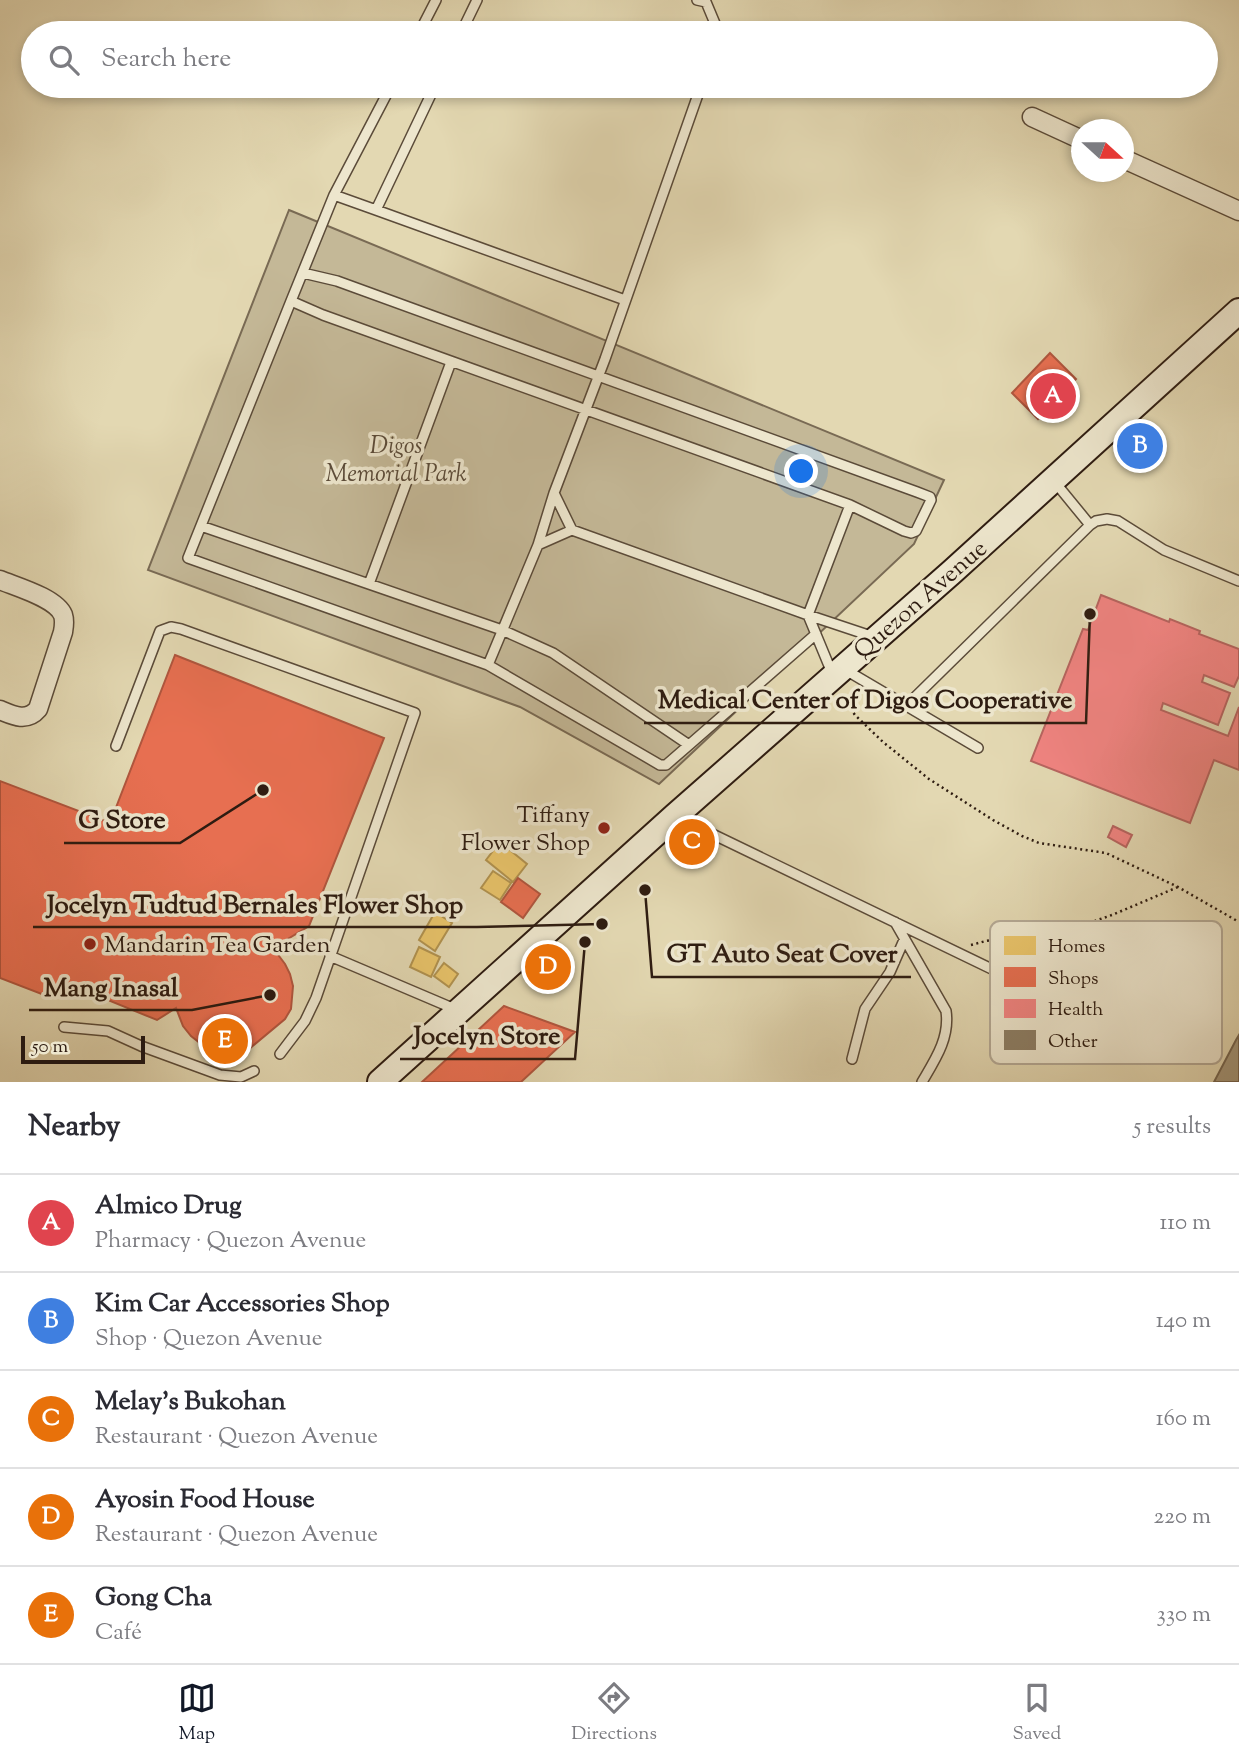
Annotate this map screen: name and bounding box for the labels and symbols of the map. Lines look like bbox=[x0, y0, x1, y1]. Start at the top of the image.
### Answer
north arrow bbox=[1071, 119, 1134, 182]
pin: A bbox=[1030, 370, 1076, 422]
pin: B bbox=[1117, 420, 1163, 472]
park label: Digos Memorial Park bbox=[325, 430, 467, 492]
your location bbox=[784, 454, 818, 488]
street label: Quezon Avenue bbox=[847, 533, 995, 668]
callout: Medical Center of Digos Cooperative bbox=[644, 676, 1086, 723]
text: Medical Center of Digos Cooperative bbox=[658, 683, 1072, 720]
callout: G Store bbox=[64, 796, 180, 843]
place label: Tiffany Flower Shop bbox=[461, 799, 590, 861]
text: G Store bbox=[78, 803, 166, 840]
pin: C bbox=[669, 816, 715, 868]
marker: Tiffany Flower Shop bbox=[596, 820, 612, 836]
callout: Jocelyn Tudtud Bernales Flower Shop bbox=[33, 880, 477, 927]
text: Jocelyn Tudtud Bernales Flower Shop bbox=[45, 888, 463, 925]
legend bbox=[990, 921, 1222, 1064]
place label: Mandarin Tea Garden bbox=[104, 929, 331, 963]
callout: GT Auto Seat Cover bbox=[652, 930, 911, 977]
text: Homes bbox=[1048, 934, 1105, 961]
marker: Mandarin Tea Garden bbox=[82, 936, 98, 952]
text: GT Auto Seat Cover bbox=[666, 937, 898, 974]
pin: D bbox=[525, 941, 571, 993]
callout: Mang Inasal bbox=[29, 963, 192, 1010]
text: Shops bbox=[1048, 966, 1099, 993]
text: Mang Inasal bbox=[44, 971, 179, 1008]
text: Health bbox=[1048, 997, 1103, 1024]
callout: Jocelyn Store bbox=[400, 1012, 575, 1059]
pin: E bbox=[202, 1015, 248, 1067]
text: Jocelyn Store bbox=[412, 1019, 560, 1056]
text: Other bbox=[1048, 1029, 1098, 1056]
scale bar bbox=[21, 1033, 145, 1065]

